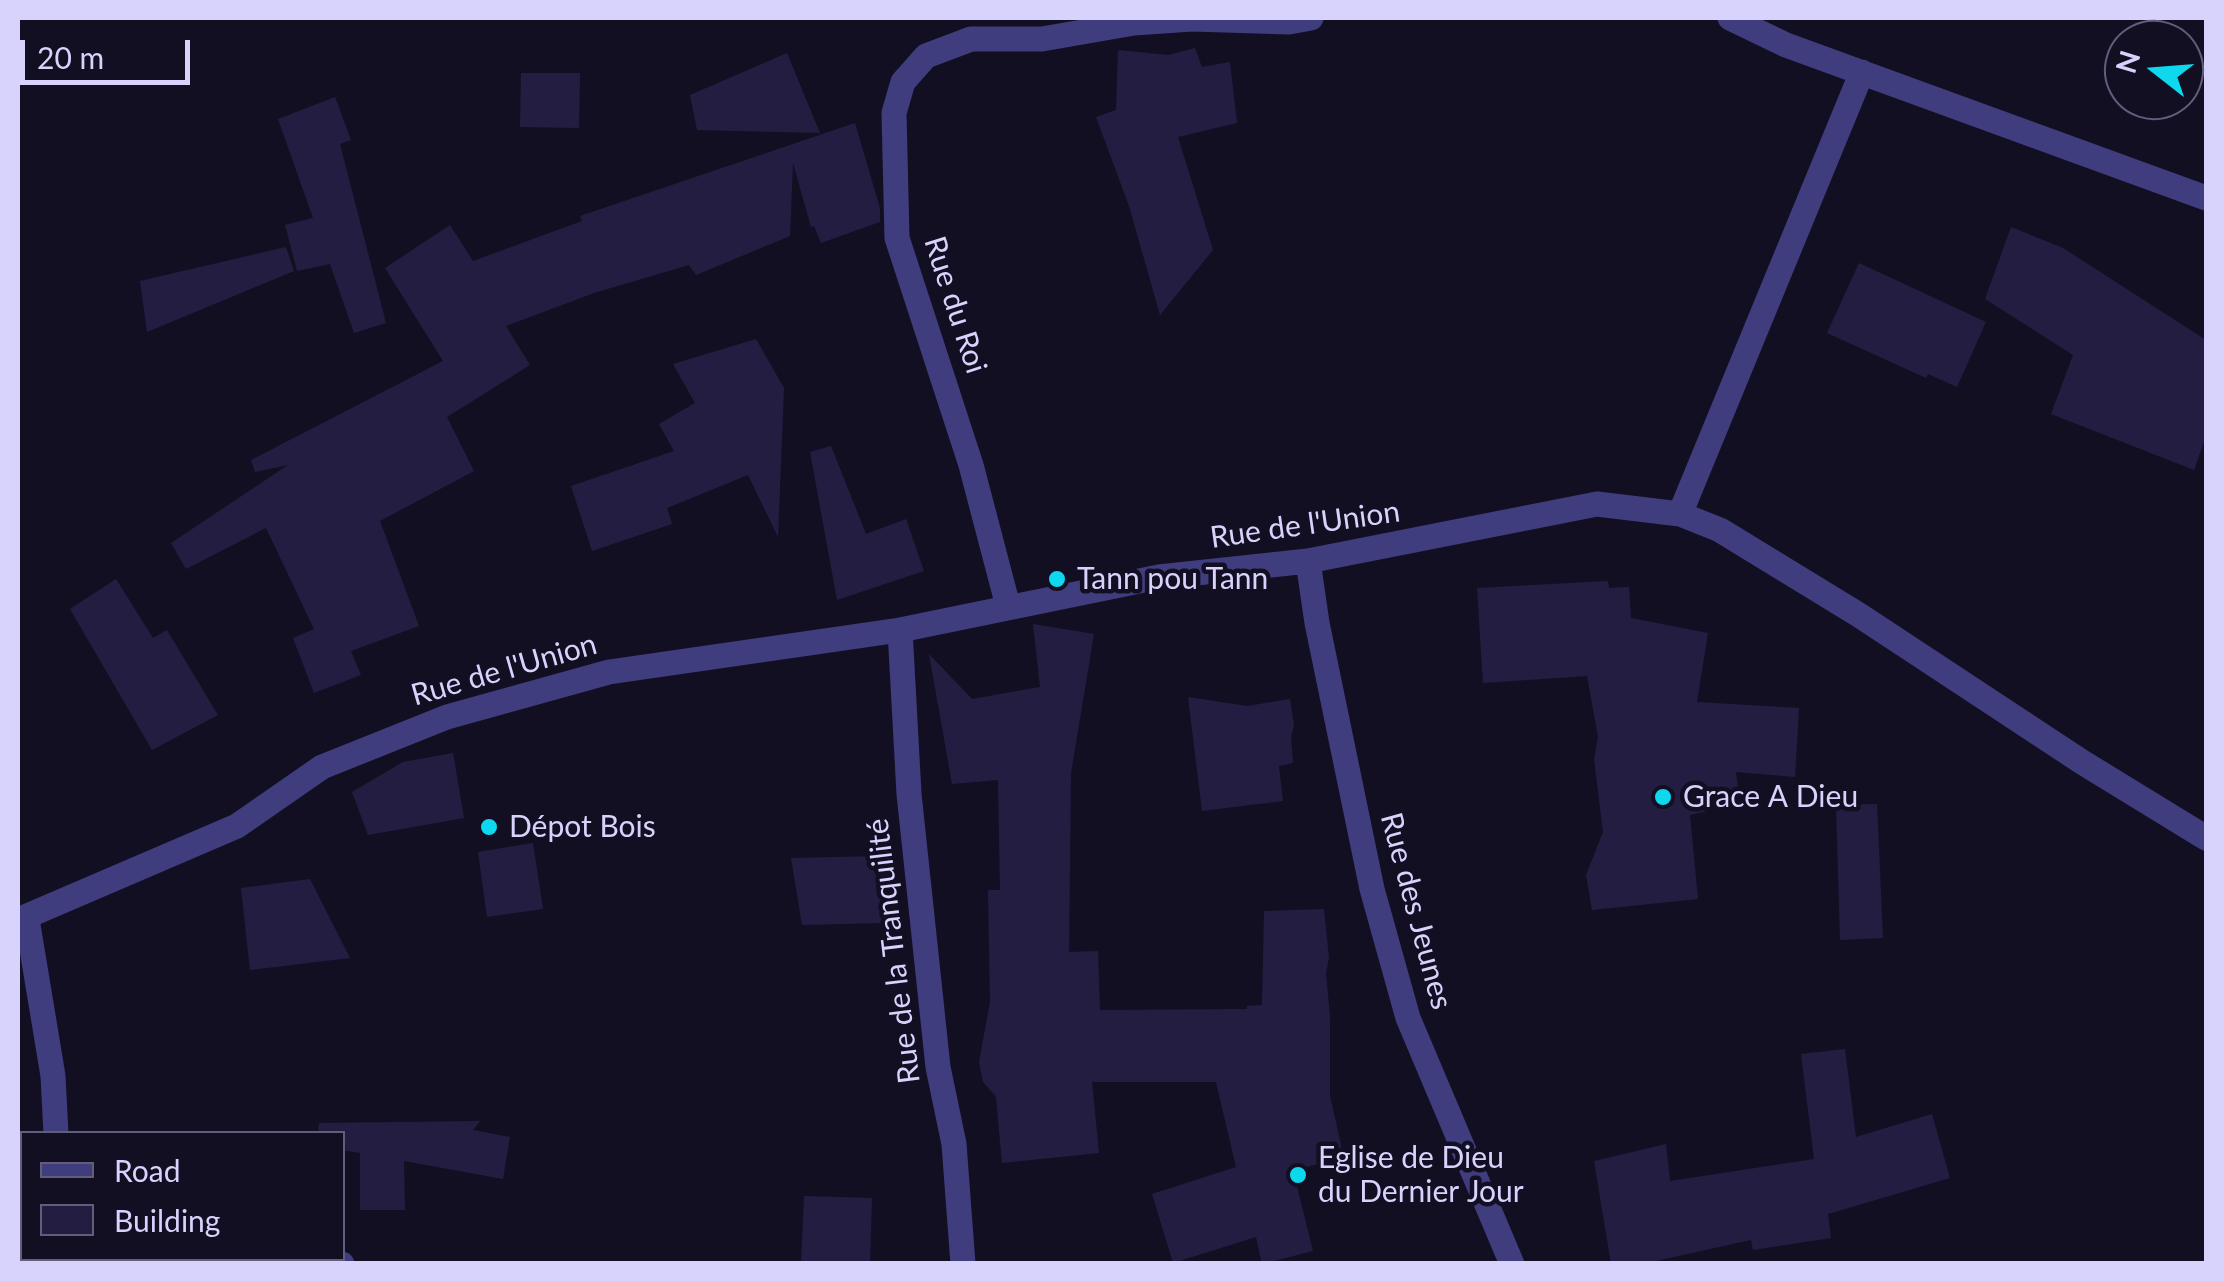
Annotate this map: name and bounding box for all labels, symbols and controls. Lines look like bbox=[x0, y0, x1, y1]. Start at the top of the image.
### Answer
scale bar bbox=[25, 20, 195, 82]
north arrow bbox=[2104, 20, 2204, 120]
text: 20 m bbox=[37, 39, 104, 75]
text: N bbox=[2108, 47, 2147, 77]
street label: Rue du Roi bbox=[916, 232, 994, 378]
street label: Rue de l'Union bbox=[1208, 494, 1402, 556]
place label: Tann pou Tann bbox=[1077, 561, 1268, 597]
marker: Tann pou Tann bbox=[1046, 568, 1068, 590]
street label: Rue de l'Union bbox=[407, 626, 601, 714]
place label: Grace A Dieu bbox=[1683, 779, 1858, 815]
marker: Grace A Dieu bbox=[1652, 786, 1674, 808]
place label: Dépot Bois bbox=[509, 809, 656, 845]
street label: Rue des Jeunes bbox=[1372, 809, 1460, 1013]
marker: Dépot Bois bbox=[478, 816, 500, 838]
street label: Rue de la Tranquilité bbox=[860, 816, 928, 1086]
legend bbox=[20, 1131, 345, 1261]
place label: Eglise de Dieu du Dernier Jour bbox=[1318, 1140, 1524, 1210]
text: Road bbox=[114, 1152, 181, 1188]
marker: Eglise de Dieu du Dernier Jour bbox=[1287, 1164, 1309, 1186]
text: Building bbox=[114, 1202, 220, 1238]

